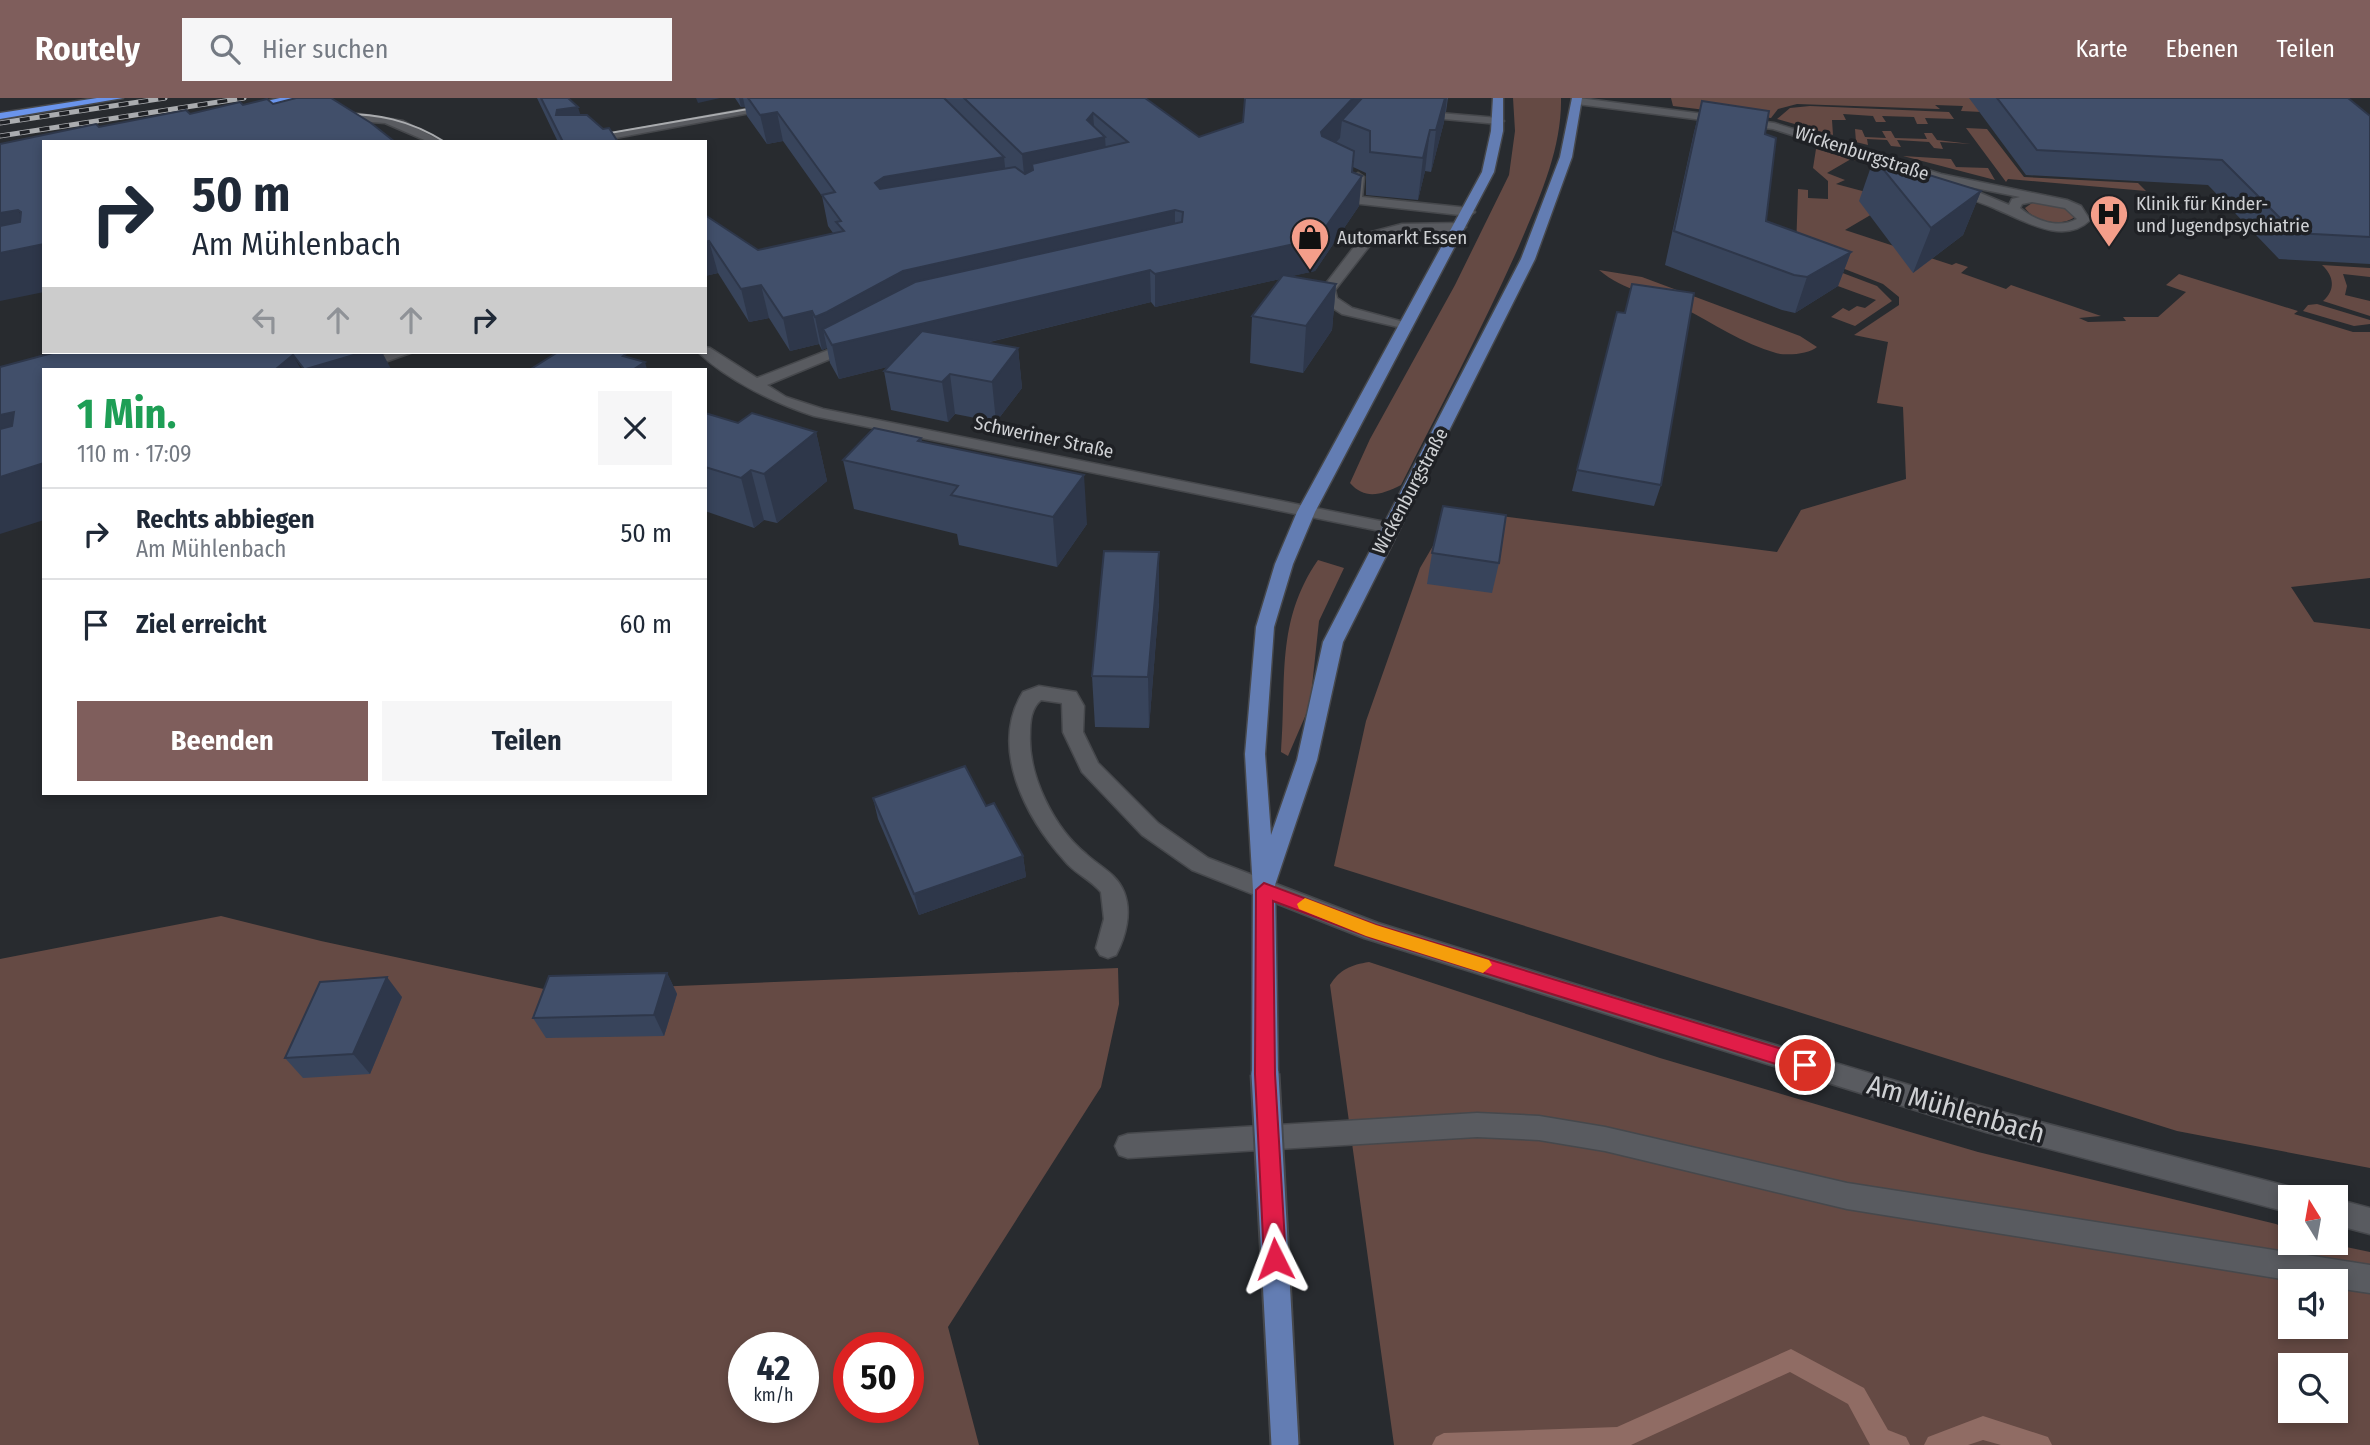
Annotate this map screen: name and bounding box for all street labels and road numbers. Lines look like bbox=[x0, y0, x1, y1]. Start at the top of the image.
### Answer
street label: Wickenburgstraße bbox=[1792, 120, 1932, 186]
street label: Schweriner Straße bbox=[972, 411, 1116, 463]
street label: Wickenburgstraße bbox=[1367, 424, 1453, 558]
street label: Am Mühlenbach bbox=[1863, 1068, 2049, 1150]

